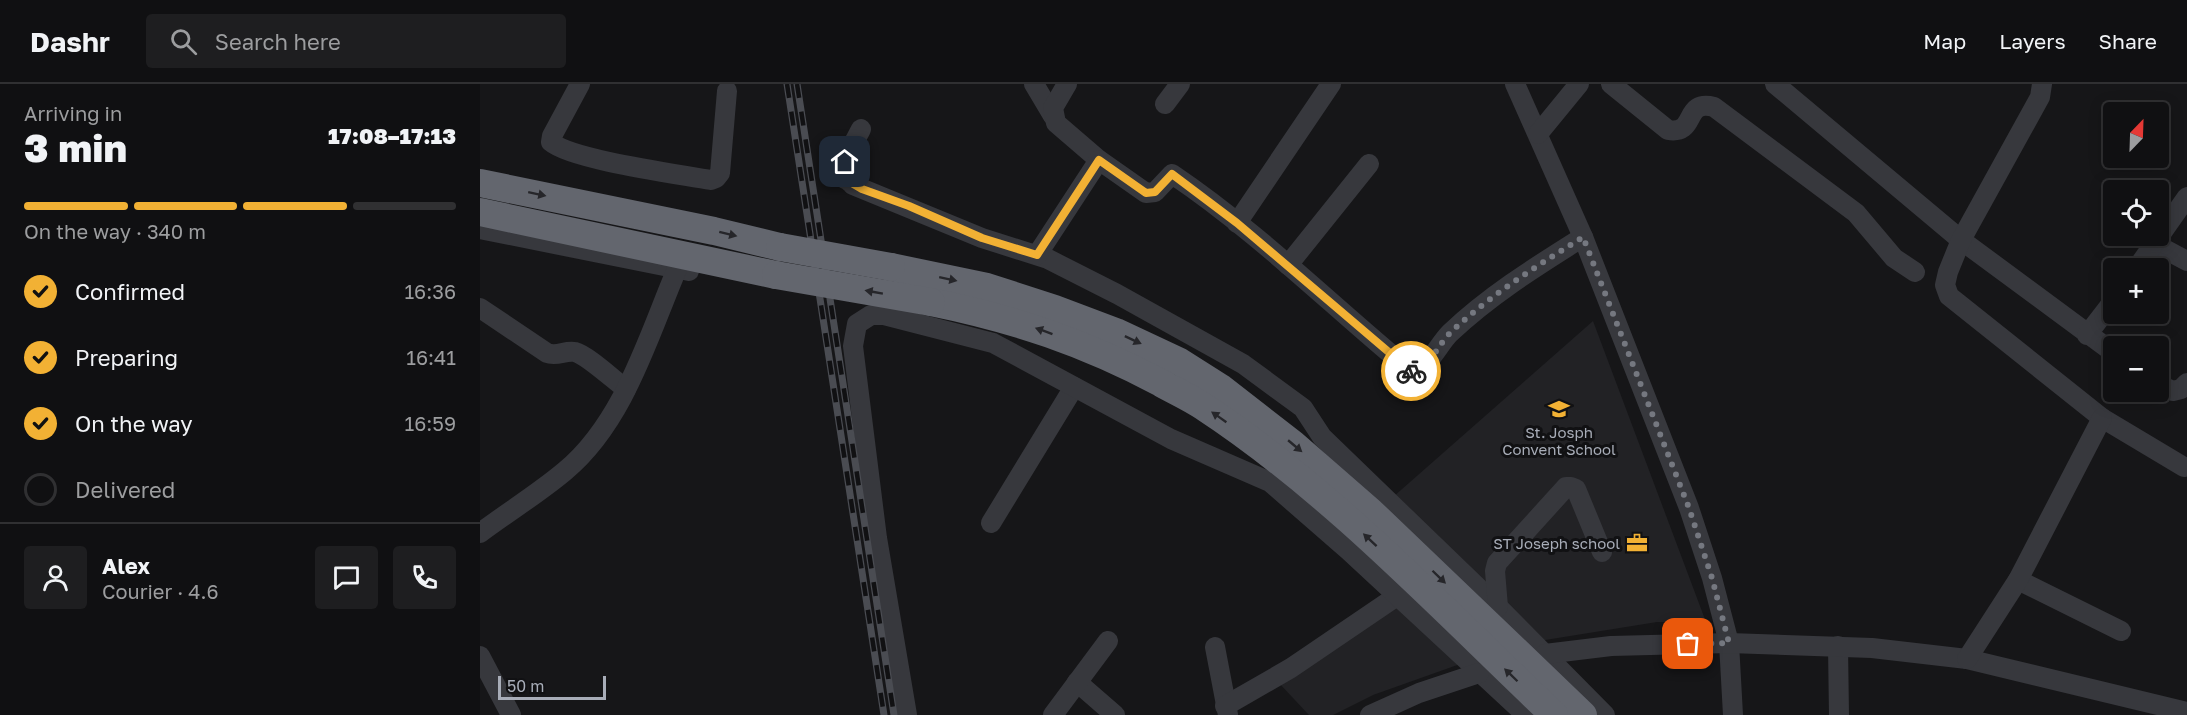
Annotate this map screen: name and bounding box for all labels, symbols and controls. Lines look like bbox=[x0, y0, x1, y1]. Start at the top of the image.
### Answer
search box bbox=[146, 14, 566, 68]
text: Dashr bbox=[30, 25, 110, 58]
icon: search bbox=[167, 25, 200, 58]
text: Search here bbox=[215, 28, 341, 55]
text: Map bbox=[1923, 28, 1966, 54]
text: Layers bbox=[1999, 28, 2066, 54]
text: Share bbox=[2099, 28, 2157, 54]
text: Arriving in bbox=[24, 101, 122, 125]
north arrow bbox=[2103, 102, 2169, 168]
map controls bbox=[2103, 102, 2169, 402]
text: 17:08–17:13 bbox=[328, 122, 456, 149]
text: 3 min bbox=[24, 124, 127, 171]
pin bbox=[819, 136, 870, 187]
icon: home bbox=[828, 145, 861, 178]
button: locate bbox=[2103, 180, 2169, 246]
one-way arrow bbox=[528, 190, 547, 199]
text: On the way · 340 m bbox=[24, 219, 206, 243]
one-way arrow bbox=[719, 230, 737, 240]
button: + bbox=[2103, 258, 2169, 324]
icon: check bbox=[24, 275, 57, 308]
one-way arrow bbox=[939, 275, 958, 284]
text: Confirmed bbox=[75, 278, 185, 305]
text: 16:36 bbox=[404, 279, 456, 303]
one-way arrow bbox=[864, 287, 883, 296]
one-way arrow bbox=[1035, 326, 1053, 336]
one-way arrow bbox=[1124, 335, 1141, 344]
button: − bbox=[2103, 336, 2169, 402]
icon: check bbox=[24, 341, 57, 374]
courier bbox=[1381, 341, 1441, 401]
text: Preparing bbox=[75, 344, 178, 371]
text: 16:41 bbox=[406, 345, 456, 369]
icon: bike bbox=[1395, 355, 1428, 388]
school or university icon: St. Josph Convent School bbox=[1547, 397, 1571, 421]
icon: check bbox=[24, 407, 57, 440]
text: On the way bbox=[75, 410, 193, 437]
text: 16:59 bbox=[405, 411, 456, 435]
one-way arrow bbox=[1211, 412, 1227, 423]
place label: St. Josph Convent School bbox=[1502, 423, 1616, 458]
one-way arrow bbox=[1287, 439, 1302, 452]
text: Delivered bbox=[75, 476, 175, 503]
office icon: ST Joseph school bbox=[1625, 531, 1649, 555]
one-way arrow bbox=[1363, 534, 1378, 547]
place label: ST Joseph school bbox=[1493, 534, 1620, 552]
button: person bbox=[24, 546, 87, 609]
button: chat bbox=[315, 546, 378, 609]
button: phone bbox=[393, 546, 456, 609]
text: Alex bbox=[102, 552, 150, 579]
one-way arrow bbox=[1432, 570, 1446, 584]
text: Courier · 4.6 bbox=[102, 579, 219, 603]
pin bbox=[1662, 618, 1713, 669]
icon: bag bbox=[1671, 627, 1704, 660]
one-way arrow bbox=[1505, 668, 1519, 682]
scale bar bbox=[498, 673, 606, 700]
text: 50 m bbox=[507, 676, 544, 696]

